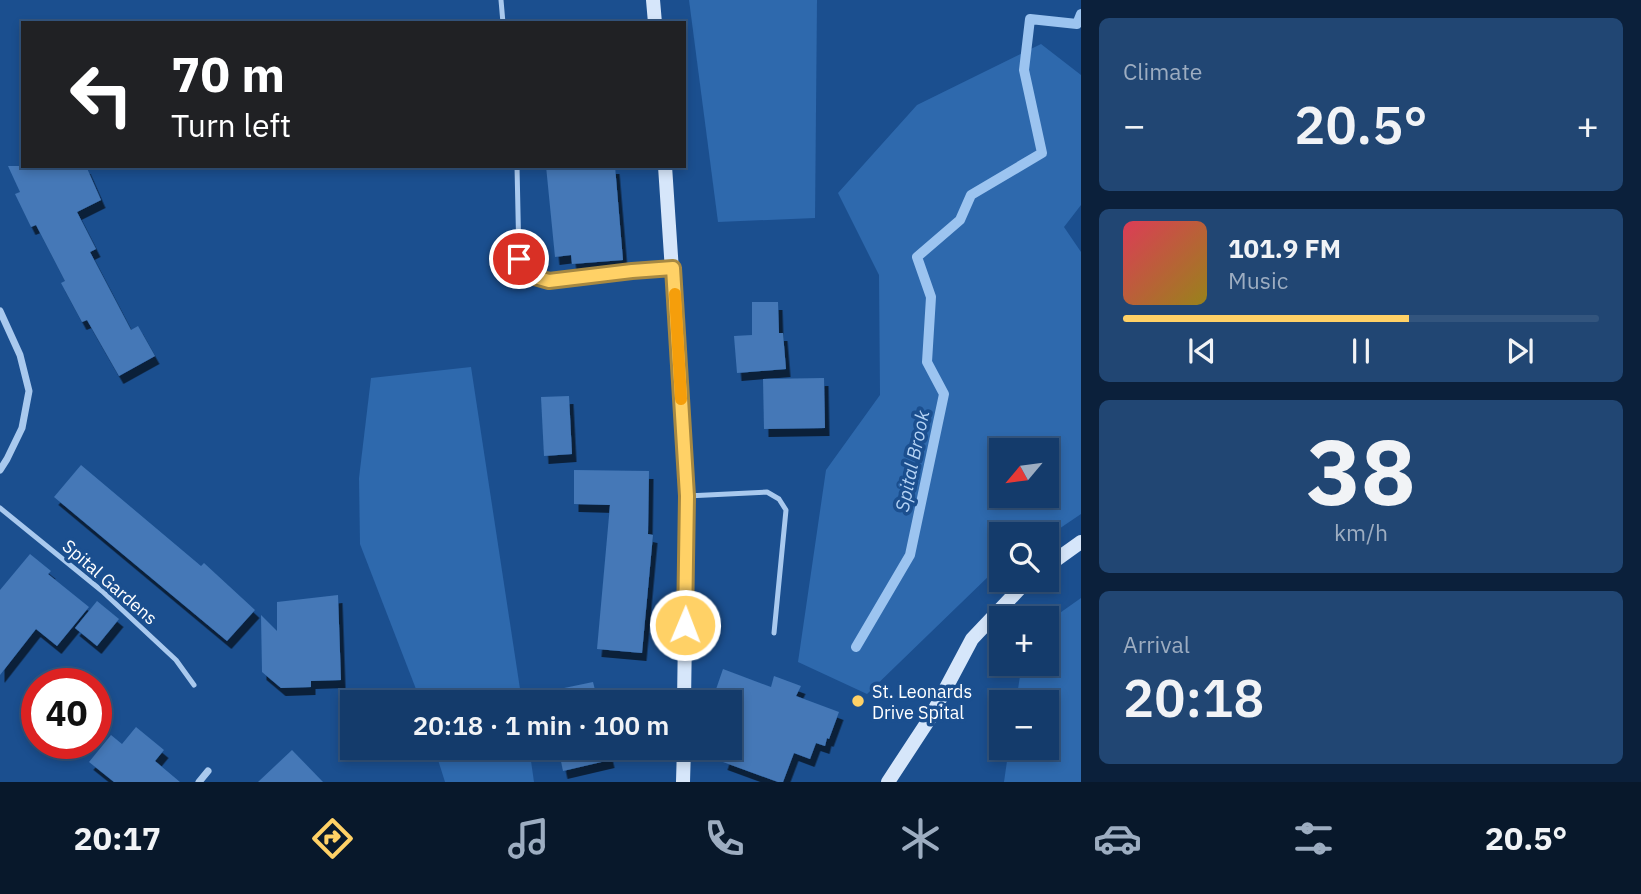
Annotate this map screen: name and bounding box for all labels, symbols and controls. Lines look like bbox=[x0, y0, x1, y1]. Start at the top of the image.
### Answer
text: 70 m bbox=[171, 42, 285, 105]
icon: left bbox=[56, 49, 147, 140]
text: Climate bbox=[1123, 56, 1202, 86]
text: 20.5° bbox=[1294, 91, 1428, 158]
text: − bbox=[1123, 100, 1146, 149]
text: + bbox=[1576, 100, 1599, 149]
text: Turn left bbox=[171, 104, 291, 146]
pin bbox=[489, 229, 549, 289]
text: 101.9 FM bbox=[1228, 231, 1341, 265]
icon: arrive bbox=[500, 240, 538, 278]
text: Music bbox=[1228, 265, 1288, 295]
icon: previous bbox=[1183, 332, 1221, 370]
icon: pause bbox=[1342, 332, 1380, 370]
icon: next bbox=[1501, 332, 1539, 370]
water label: Spital Brook bbox=[890, 407, 935, 514]
text: 38 bbox=[1306, 412, 1416, 530]
north arrow bbox=[989, 438, 1059, 508]
map controls bbox=[989, 438, 1059, 760]
text: km/h bbox=[1334, 517, 1388, 547]
button: search bbox=[989, 522, 1059, 592]
street label: Spital Gardens bbox=[58, 534, 162, 630]
position arrow bbox=[648, 588, 722, 662]
button: + bbox=[989, 606, 1059, 676]
text: Arrival bbox=[1123, 629, 1190, 659]
text: 20:18 bbox=[1123, 664, 1264, 731]
speed limit sign: 40 bbox=[21, 668, 112, 759]
place label: St. Leonards Drive Spital bbox=[872, 680, 972, 724]
button: − bbox=[989, 690, 1059, 760]
marker: St. Leonards Drive Spital bbox=[850, 693, 866, 709]
text: 20:18 · 1 min · 100 m bbox=[413, 708, 669, 742]
icon: directions bbox=[308, 814, 357, 863]
icon: music bbox=[504, 814, 553, 863]
icon: phone bbox=[700, 814, 749, 863]
icon: climate bbox=[896, 814, 945, 863]
icon: car bbox=[1093, 814, 1142, 863]
icon: filters bbox=[1289, 814, 1338, 863]
text: 20:17 bbox=[74, 817, 161, 859]
text: 20.5° bbox=[1485, 817, 1567, 859]

